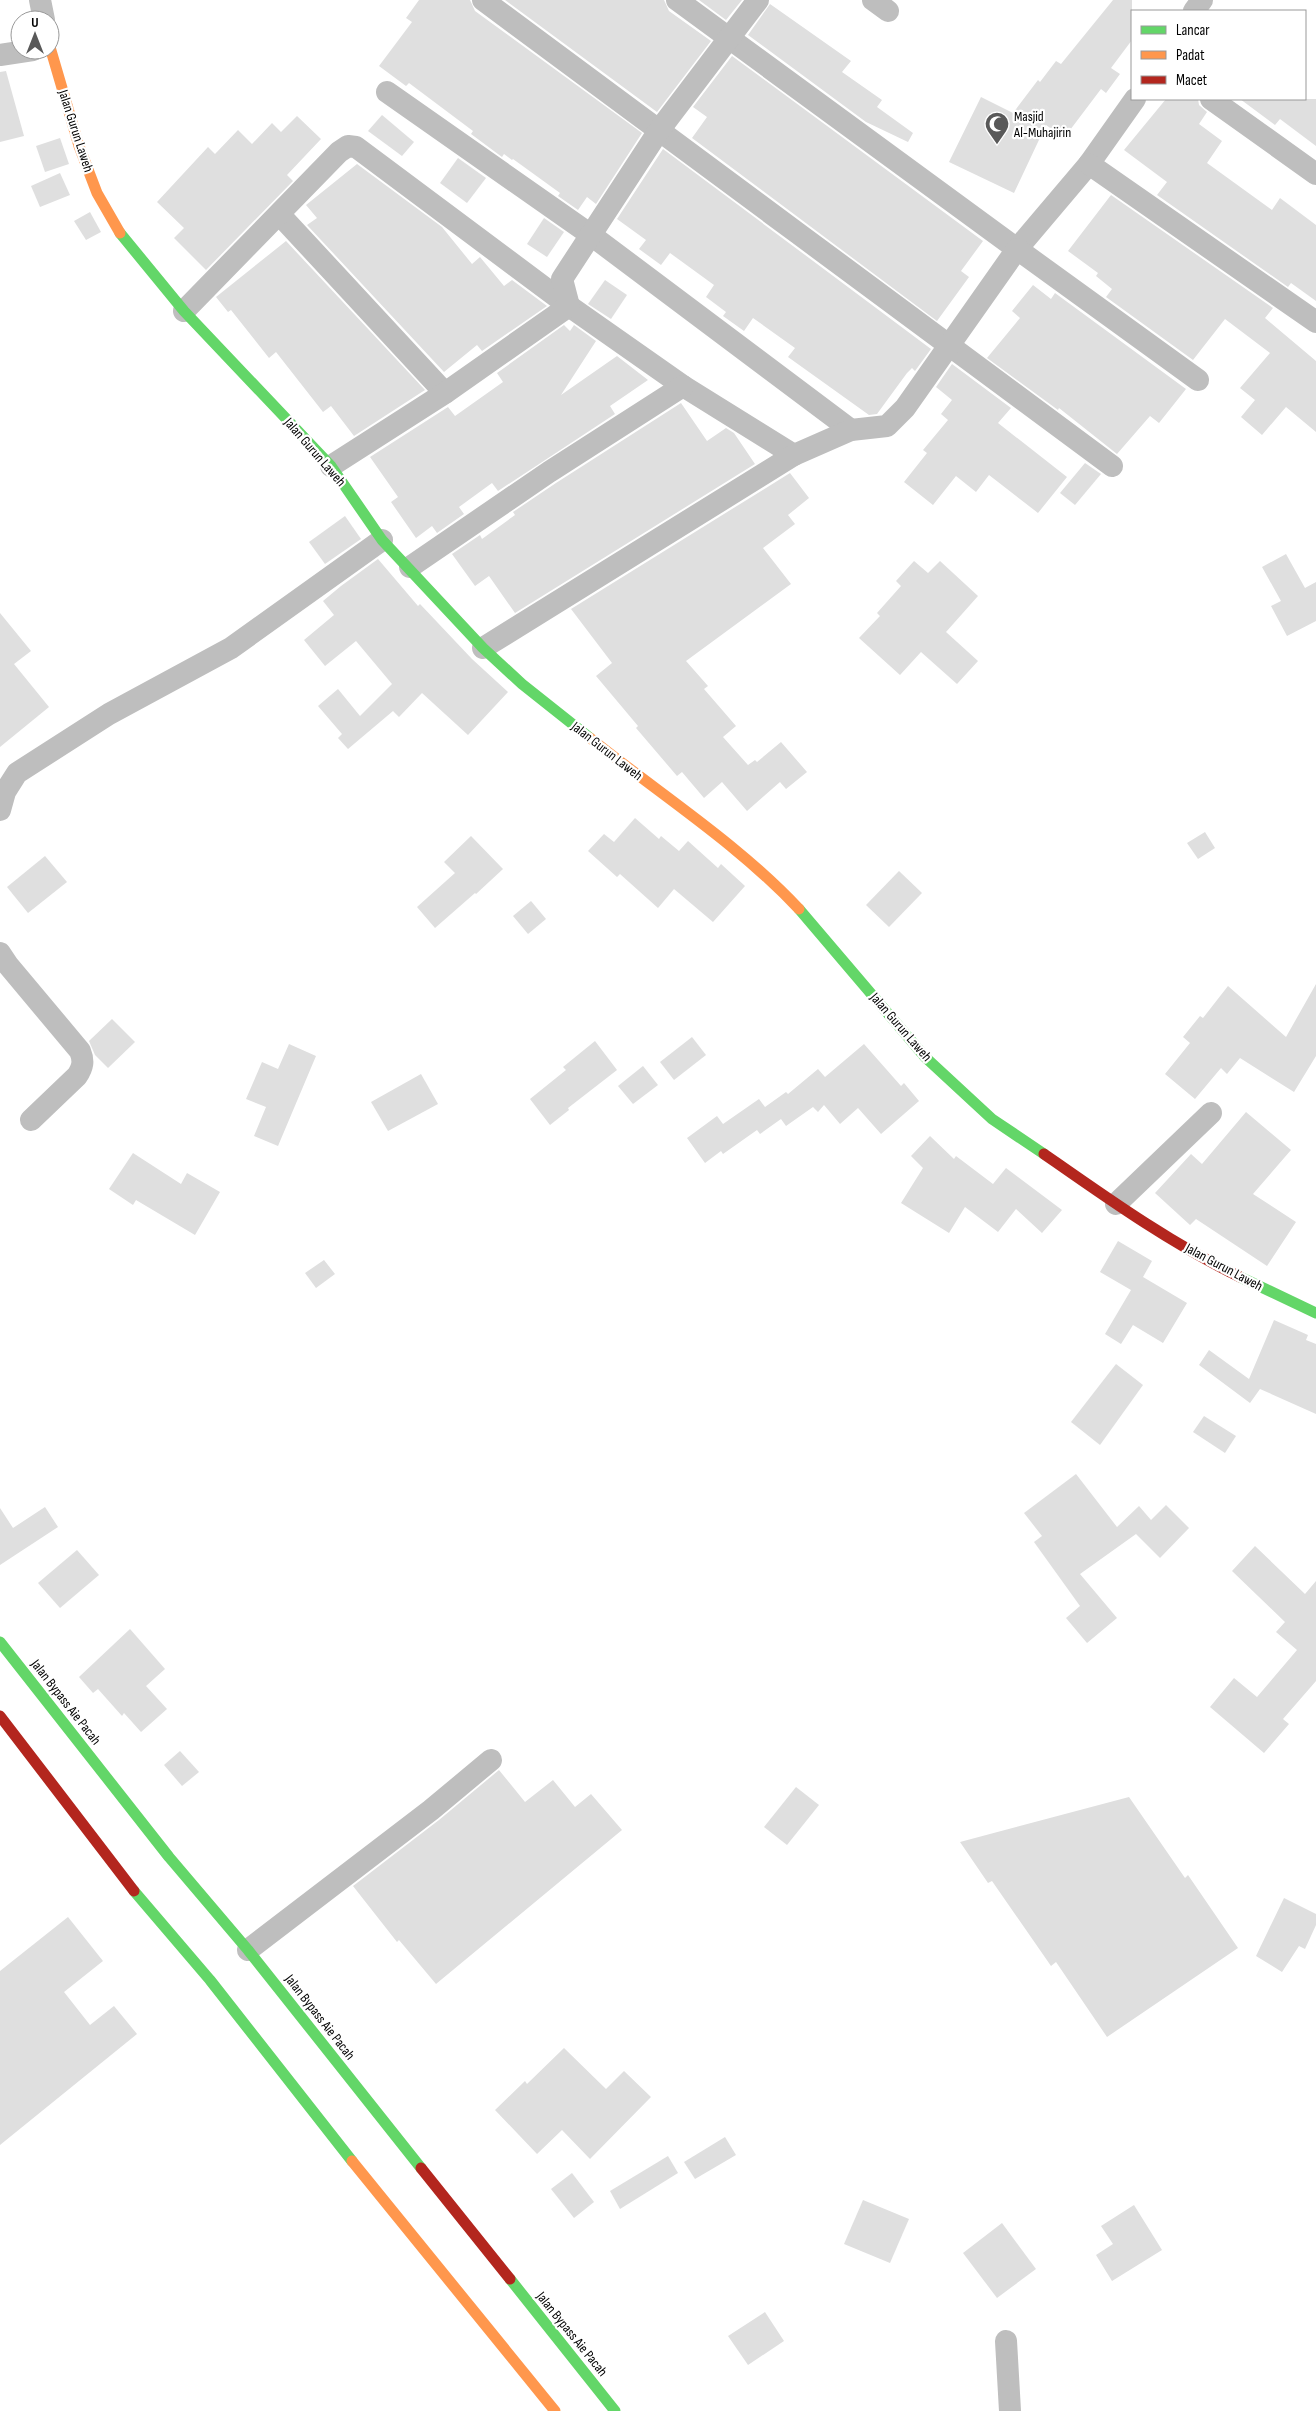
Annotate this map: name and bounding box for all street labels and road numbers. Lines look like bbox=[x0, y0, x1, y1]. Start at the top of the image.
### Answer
street label: Jalan Gurun Laweh bbox=[54, 87, 97, 174]
street label: Jalan Gurun Laweh bbox=[280, 413, 349, 490]
street label: Jalan Gurun Laweh bbox=[567, 717, 646, 784]
street label: Jalan Gurun Laweh bbox=[866, 988, 935, 1065]
street label: Jalan Gurun Laweh bbox=[1181, 1239, 1266, 1295]
street label: Jalan Bypass Aie Pacah bbox=[27, 1655, 105, 1748]
street label: Jalan Bypass Aie Pacah bbox=[281, 1970, 359, 2063]
street label: Jalan Bypass Aie Pacah bbox=[532, 2288, 611, 2380]

